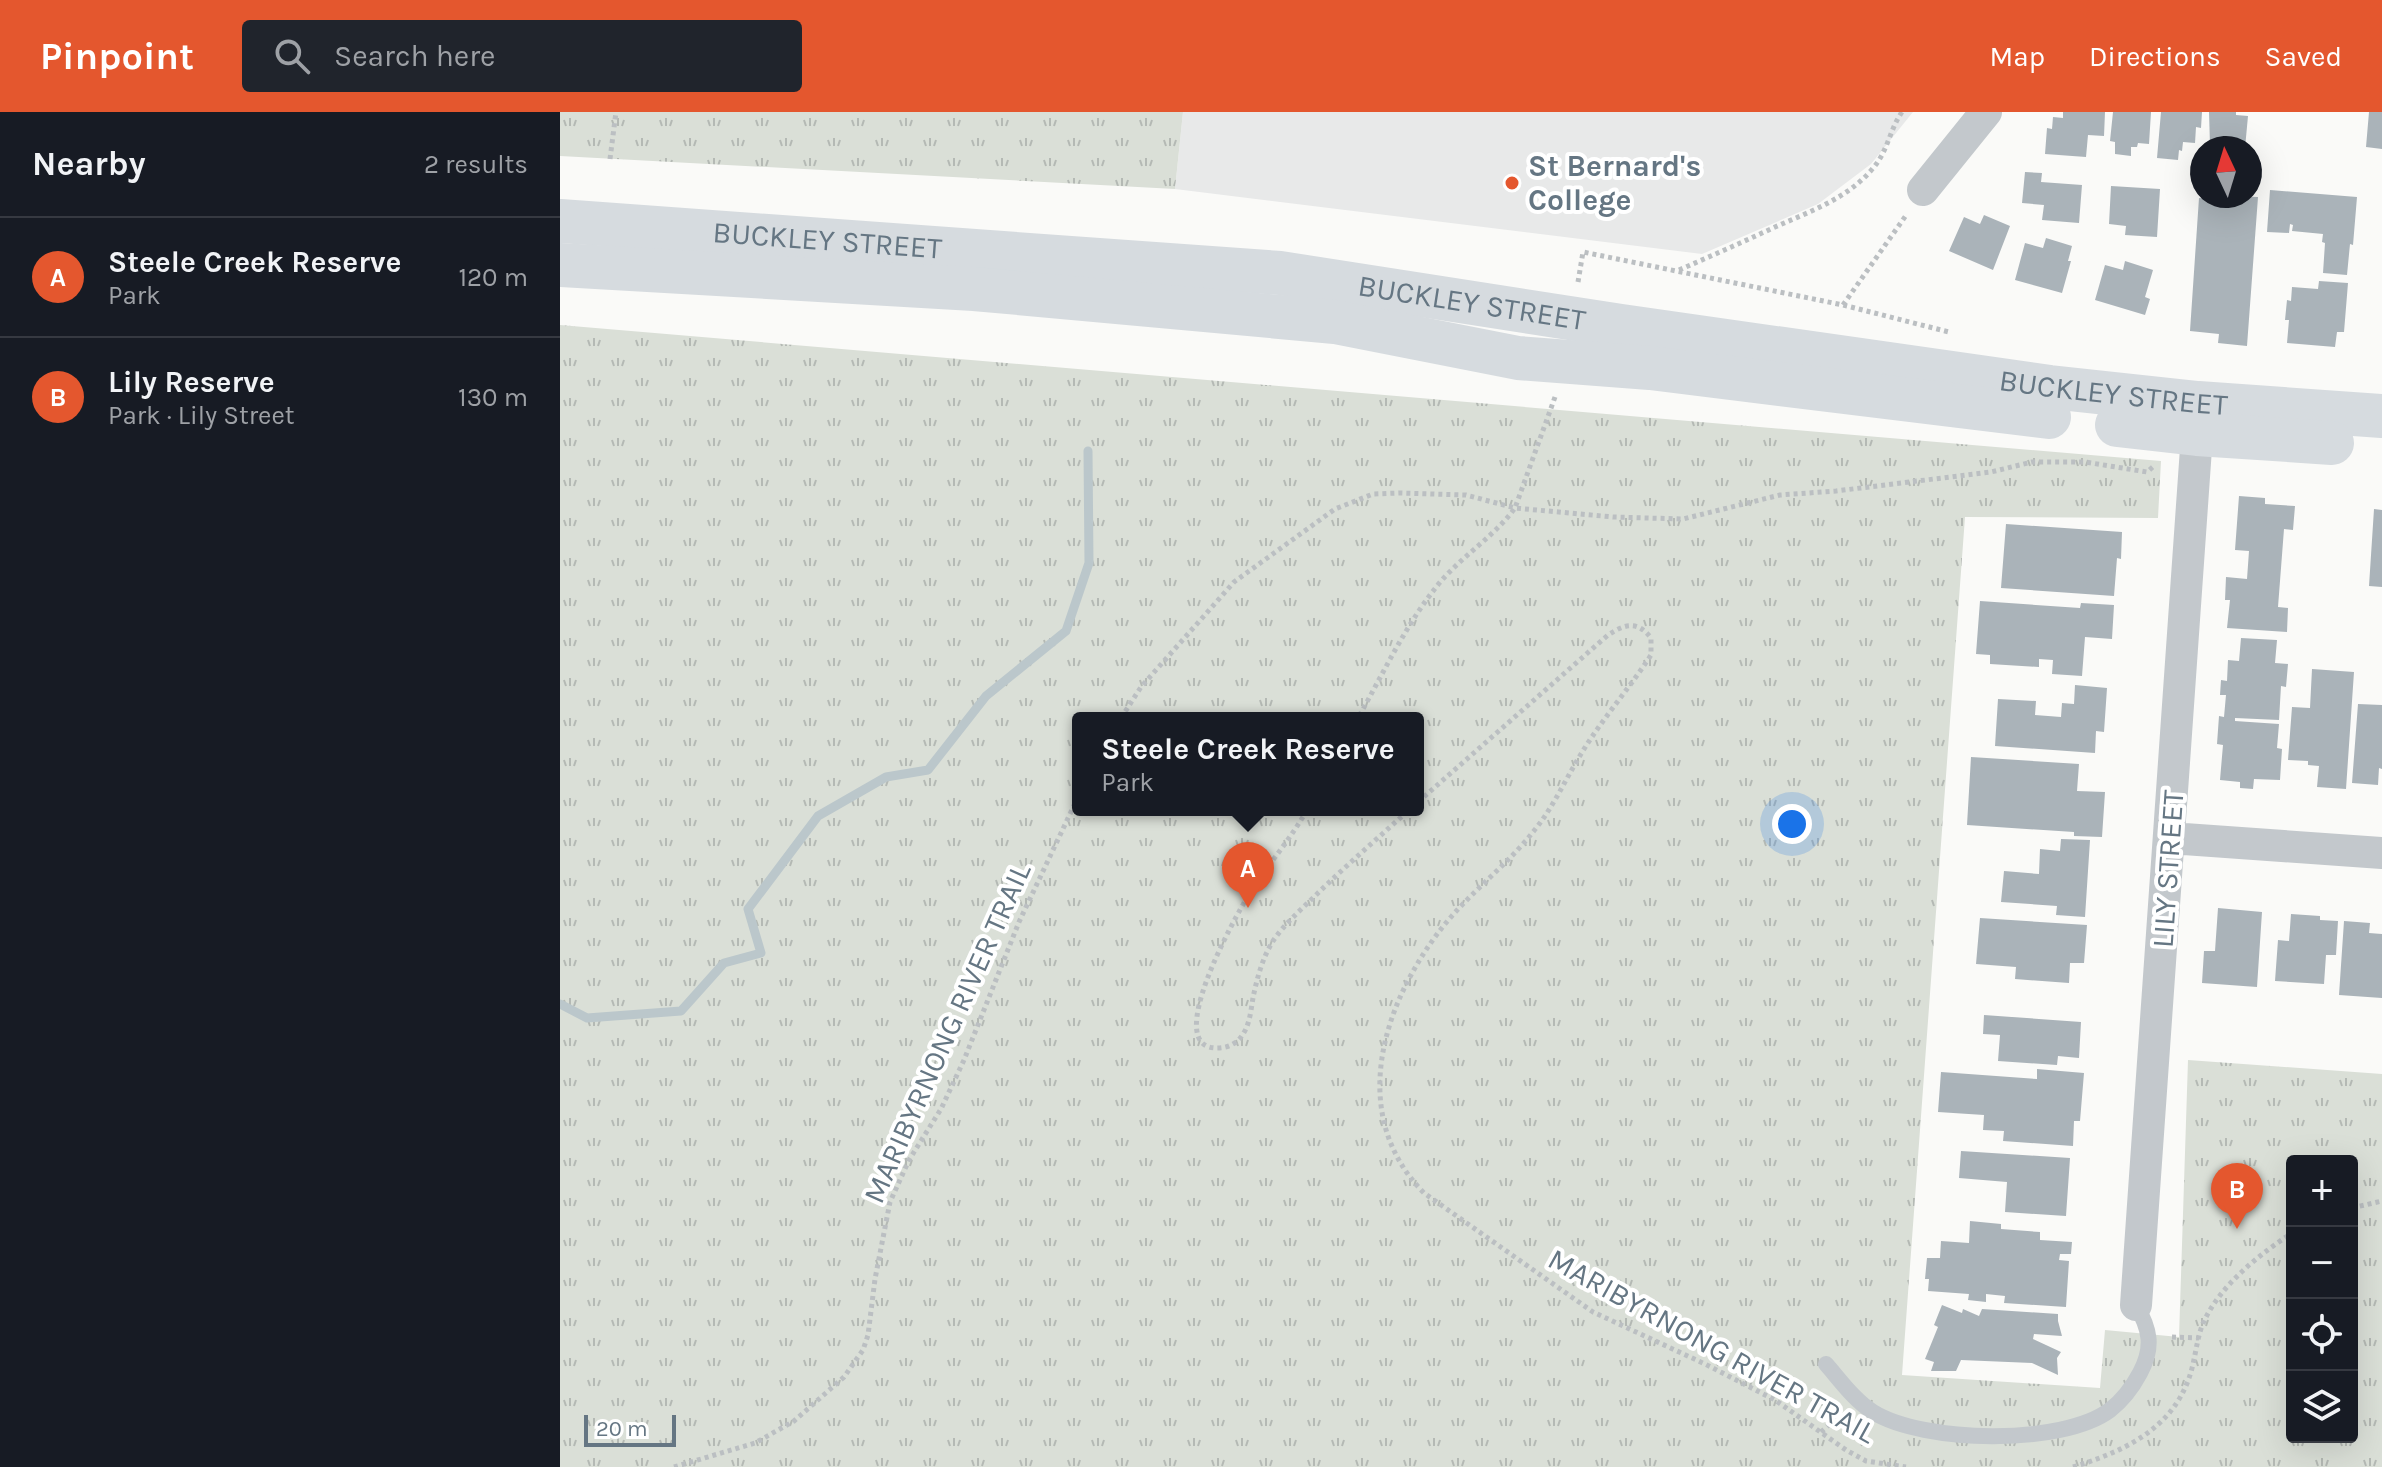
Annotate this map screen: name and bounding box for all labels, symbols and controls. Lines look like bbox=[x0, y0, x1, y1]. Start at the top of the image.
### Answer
search box bbox=[242, 20, 802, 92]
text: Pinpoint bbox=[40, 34, 194, 79]
icon: search bbox=[270, 34, 314, 78]
text: Search here bbox=[334, 38, 495, 74]
text: Map bbox=[1990, 40, 2045, 73]
text: Directions bbox=[2089, 40, 2221, 73]
text: Saved bbox=[2265, 40, 2342, 73]
north arrow bbox=[2190, 136, 2262, 208]
text: Nearby bbox=[32, 144, 146, 184]
place label: St Bernard's College bbox=[1528, 148, 1701, 218]
text: 2 results bbox=[424, 149, 528, 180]
marker: St Bernard's College bbox=[1503, 174, 1521, 192]
street label: BUCKLEY STREET bbox=[711, 214, 943, 267]
text: Steele Creek Reserve bbox=[108, 244, 401, 280]
text: A bbox=[50, 262, 66, 293]
text: 120 m bbox=[458, 262, 528, 293]
street label: BUCKLEY STREET bbox=[1356, 267, 1588, 338]
text: Park bbox=[108, 280, 161, 311]
street label: BUCKLEY STREET bbox=[1997, 362, 2229, 423]
text: Lily Reserve bbox=[108, 364, 275, 400]
text: B bbox=[50, 382, 66, 413]
text: 130 m bbox=[458, 382, 528, 413]
text: Park · Lily Street bbox=[108, 400, 295, 431]
popup bbox=[1072, 712, 1424, 816]
text: Steele Creek Reserve bbox=[1101, 731, 1395, 767]
text: Park bbox=[1101, 767, 1154, 798]
street label: LILY STREET bbox=[2145, 789, 2191, 949]
your location bbox=[1772, 804, 1812, 844]
pin: A bbox=[1222, 842, 1274, 908]
street label: MARIBYRNONG RIVER TRAIL bbox=[856, 857, 1038, 1209]
map controls bbox=[2286, 1155, 2358, 1443]
button: + bbox=[2286, 1155, 2358, 1227]
pin: B bbox=[2211, 1163, 2263, 1229]
button: − bbox=[2286, 1227, 2358, 1299]
street label: MARIBYRNONG RIVER TRAIL bbox=[1542, 1241, 1882, 1451]
button: locate bbox=[2286, 1299, 2358, 1371]
button: layers bbox=[2286, 1371, 2358, 1443]
scale bar bbox=[584, 1411, 676, 1447]
text: 20 m bbox=[596, 1416, 648, 1442]

